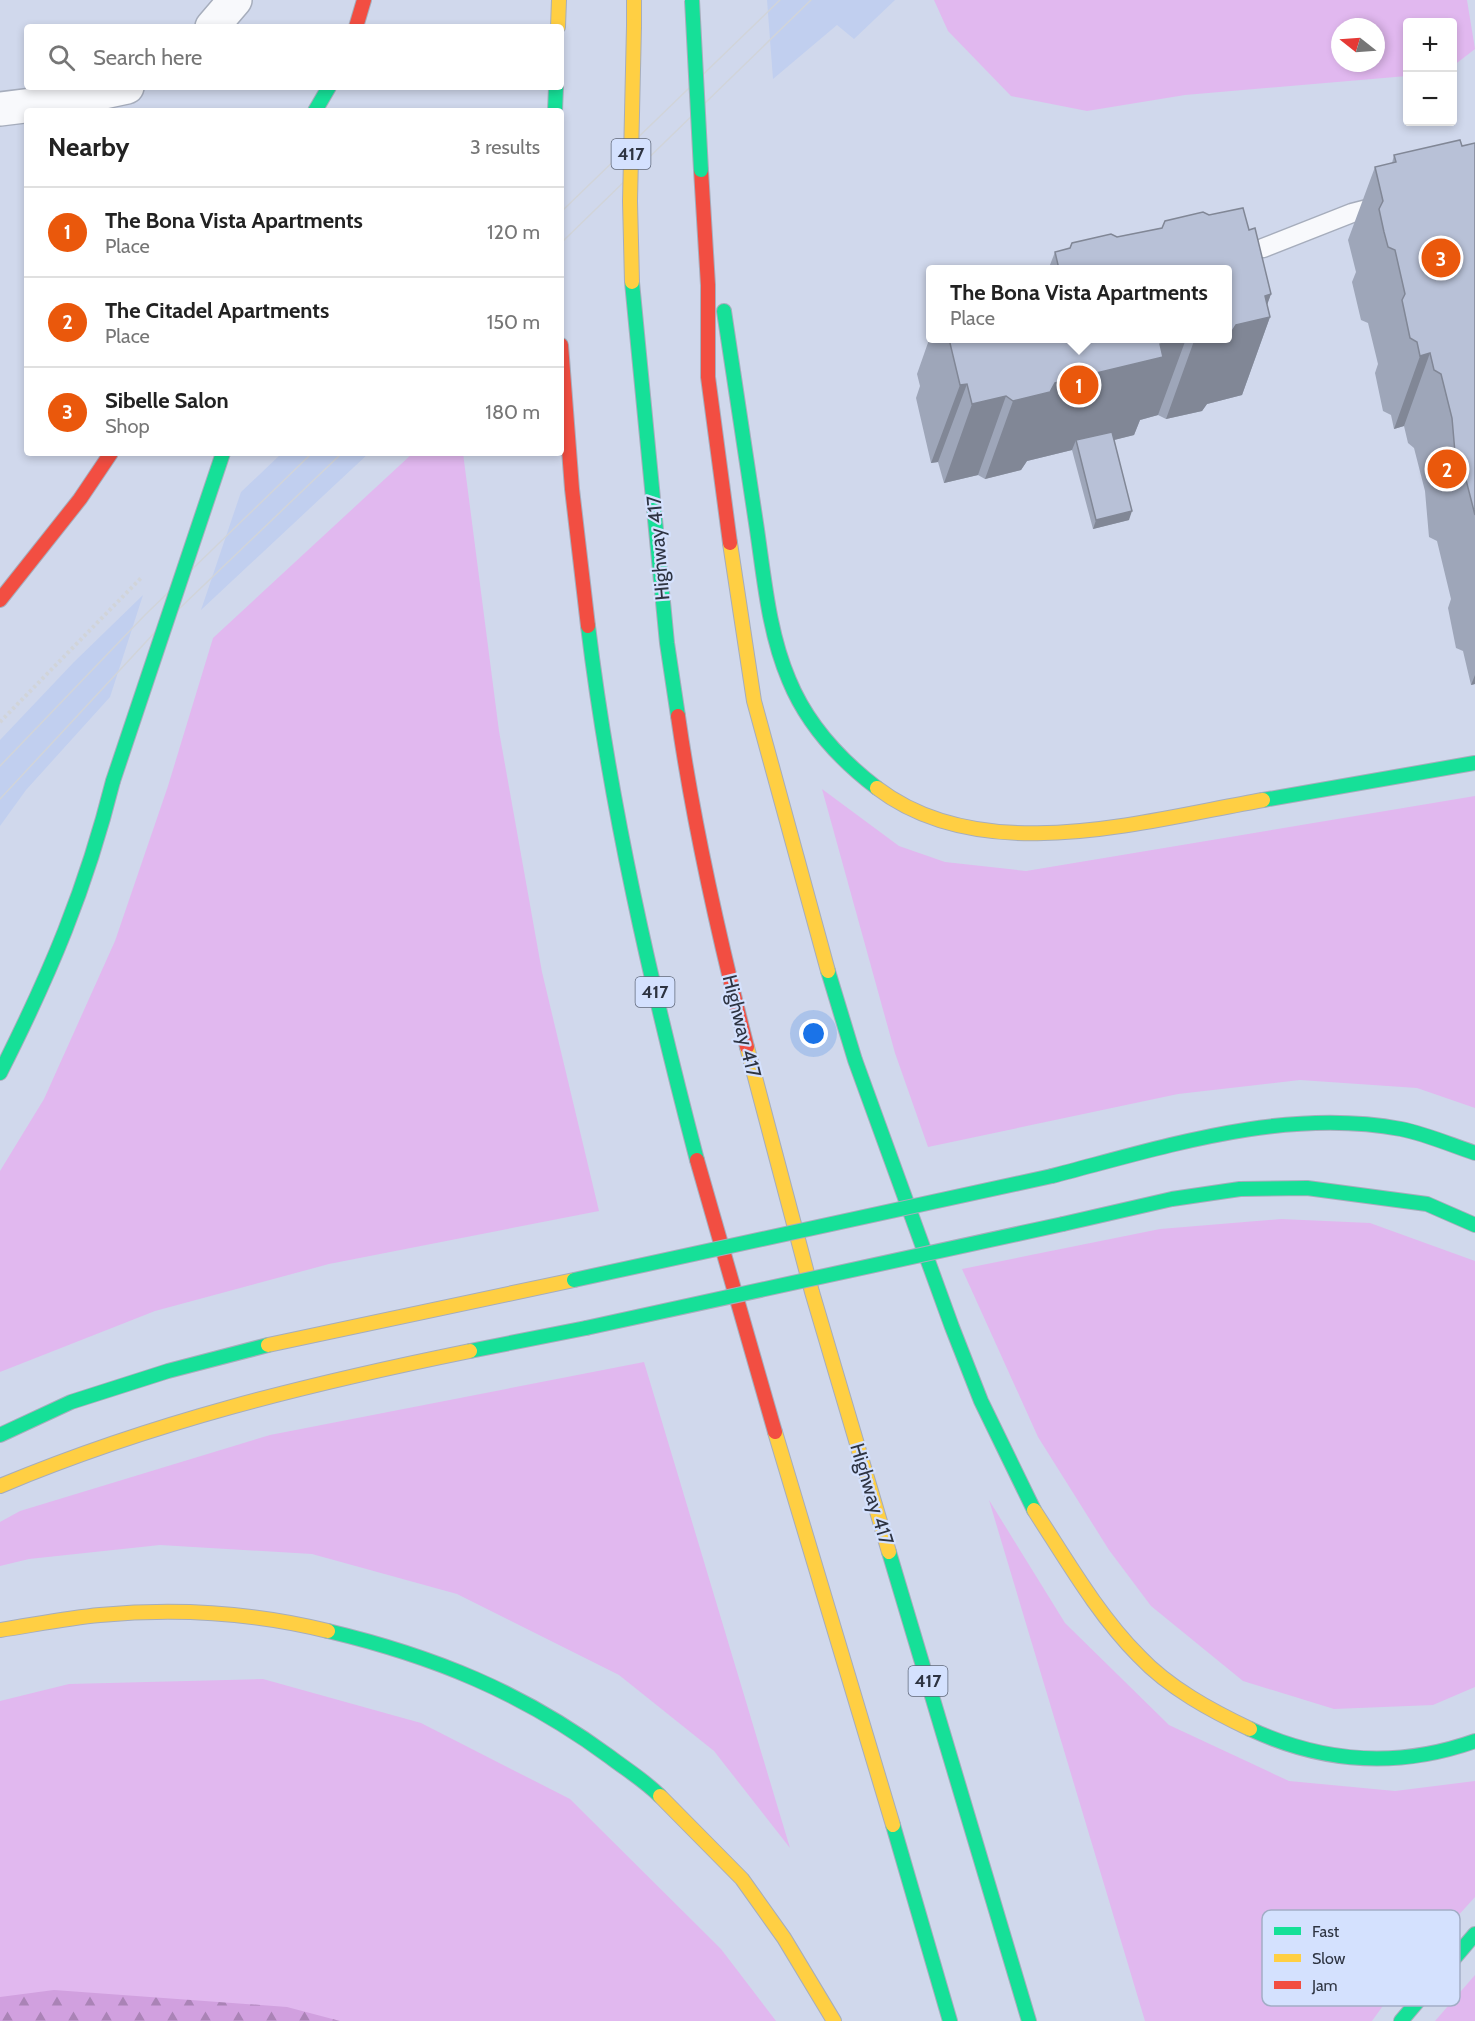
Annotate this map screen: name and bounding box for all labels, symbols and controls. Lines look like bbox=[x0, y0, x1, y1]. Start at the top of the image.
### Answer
north arrow bbox=[1331, 18, 1385, 72]
map controls bbox=[1403, 18, 1457, 126]
button: + bbox=[1403, 18, 1457, 72]
search box bbox=[24, 24, 564, 90]
icon: search bbox=[45, 41, 78, 74]
text: Search here bbox=[93, 44, 202, 71]
button: − bbox=[1403, 72, 1457, 126]
text: Nearby bbox=[48, 131, 129, 163]
text: 3 results bbox=[470, 135, 540, 159]
road number: 417 bbox=[612, 139, 650, 169]
text: The Bona Vista Apartments bbox=[105, 207, 363, 234]
text: 1 bbox=[64, 220, 71, 244]
text: 120 m bbox=[487, 220, 540, 244]
text: Place bbox=[105, 234, 150, 258]
pin: 3 bbox=[1422, 236, 1460, 280]
popup bbox=[926, 265, 1232, 343]
text: The Bona Vista Apartments bbox=[950, 279, 1208, 306]
text: The Citadel Apartments bbox=[105, 297, 329, 324]
text: Place bbox=[950, 306, 995, 330]
text: 2 bbox=[62, 310, 73, 334]
text: 150 m bbox=[487, 310, 540, 334]
text: Place bbox=[105, 324, 150, 348]
pin: 1 bbox=[1060, 362, 1098, 408]
text: Sibelle Salon bbox=[105, 387, 229, 414]
text: 3 bbox=[62, 400, 73, 424]
text: 180 m bbox=[485, 400, 540, 424]
text: Shop bbox=[105, 414, 150, 438]
pin: 2 bbox=[1428, 446, 1466, 492]
street label: Highway 417 bbox=[641, 495, 675, 601]
street label: Highway 417 bbox=[718, 972, 766, 1080]
road number: 417 bbox=[636, 977, 674, 1007]
your location bbox=[799, 1019, 828, 1048]
street label: Highway 417 bbox=[845, 1440, 899, 1548]
road number: 417 bbox=[908, 1666, 948, 1696]
legend bbox=[1262, 1910, 1460, 2006]
text: Fast bbox=[1312, 1922, 1340, 1941]
text: Slow bbox=[1312, 1949, 1346, 1968]
text: Jam bbox=[1311, 1976, 1338, 1995]

